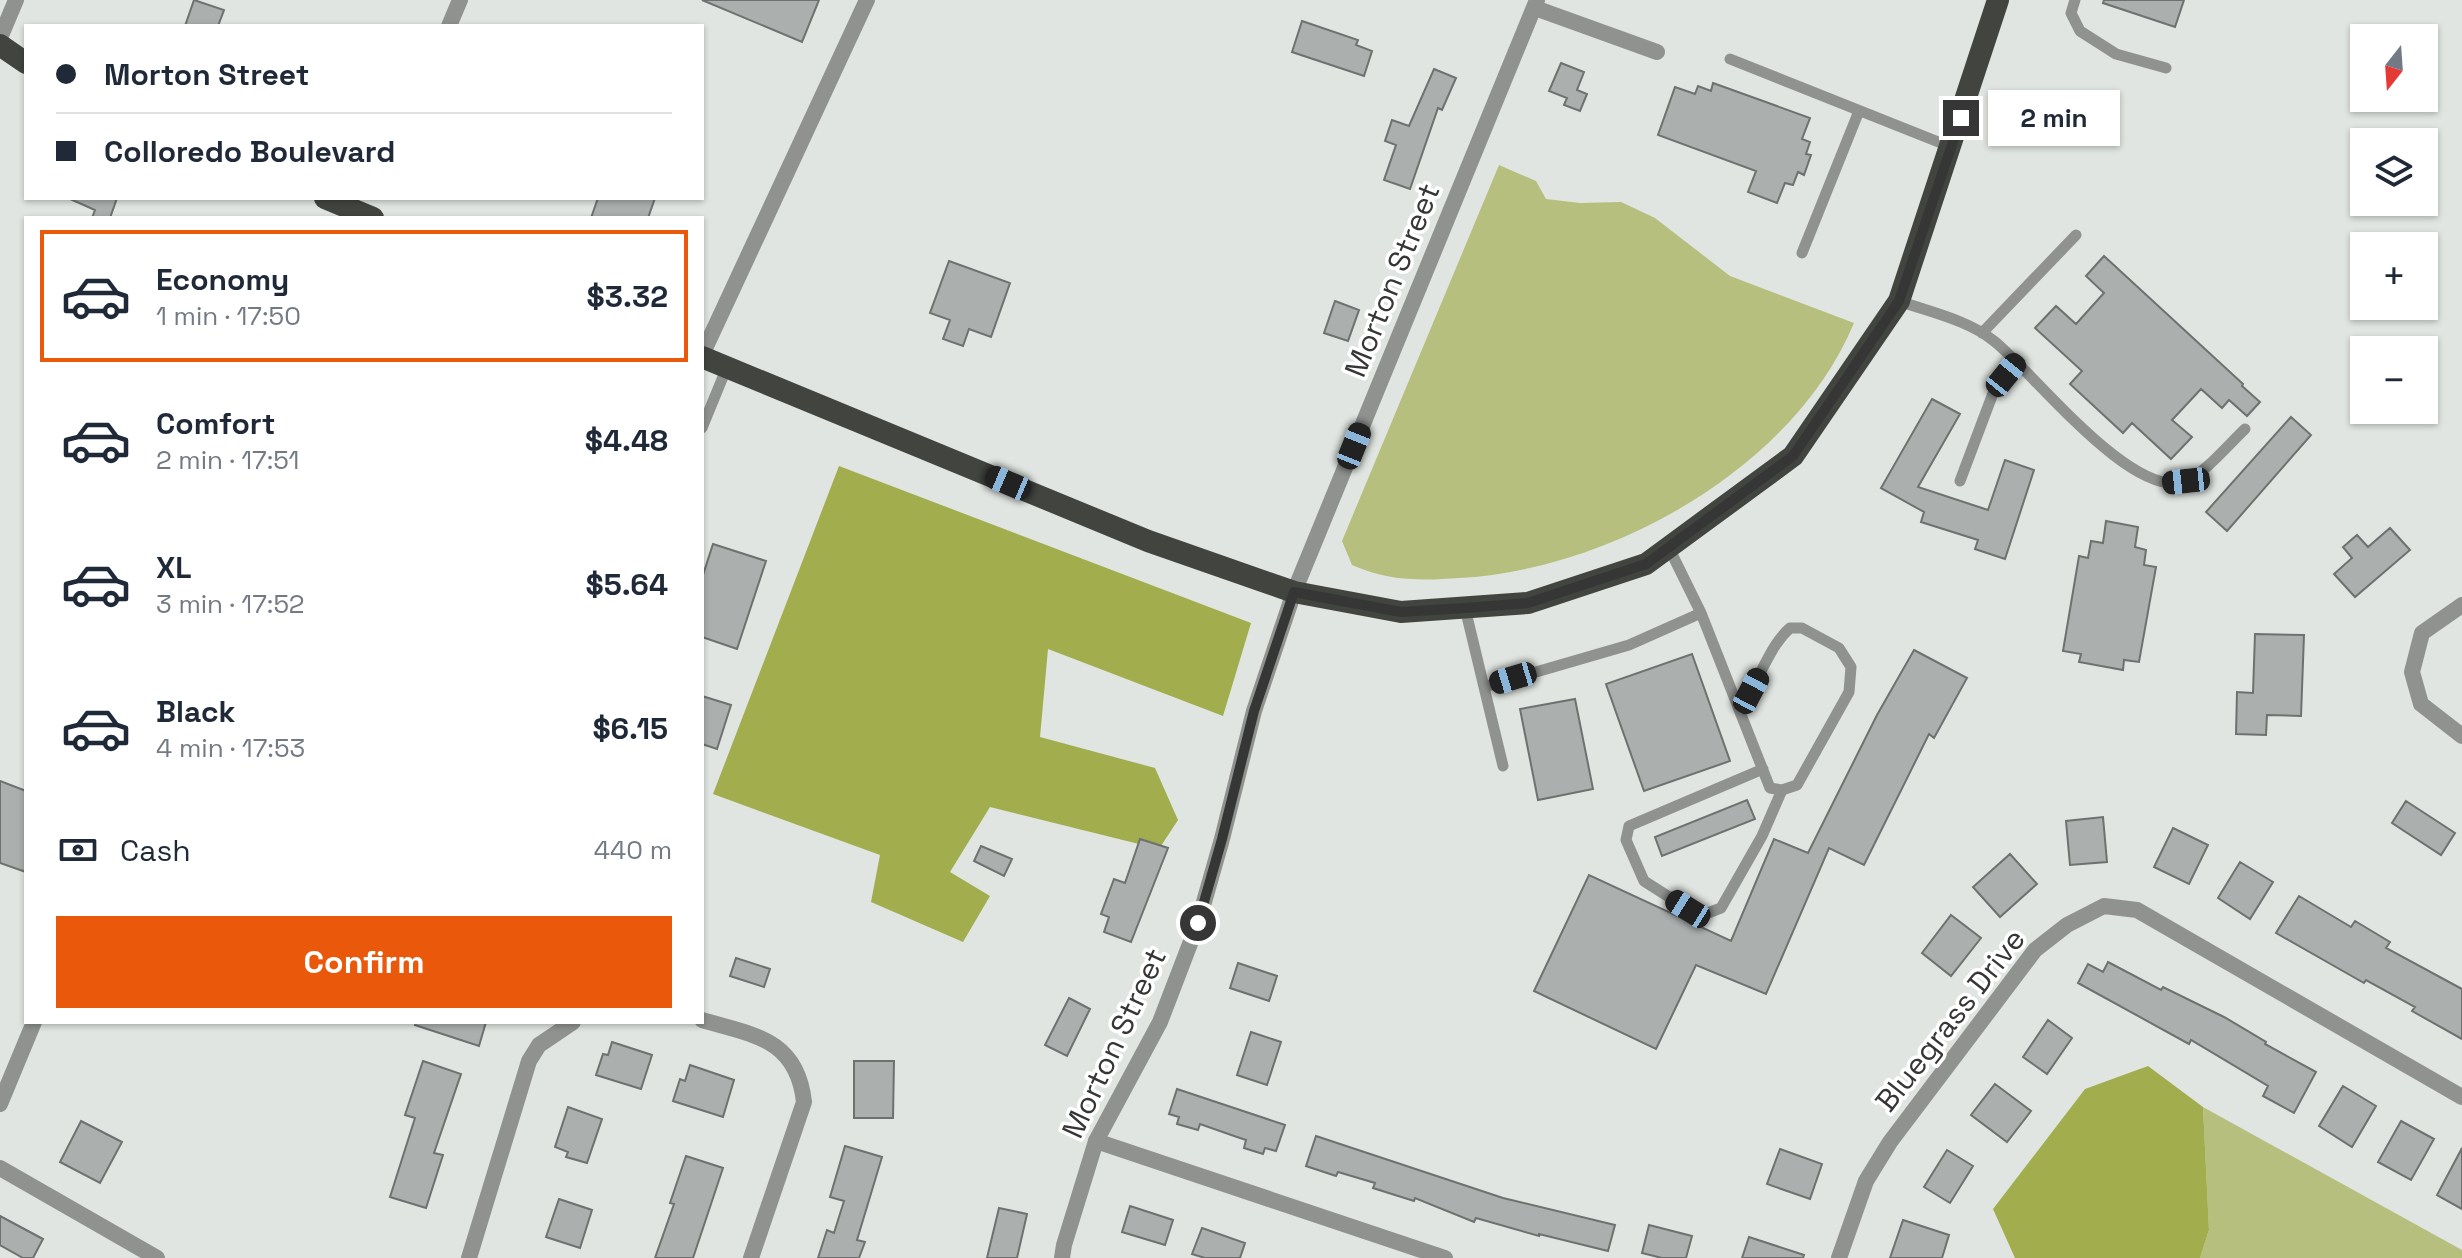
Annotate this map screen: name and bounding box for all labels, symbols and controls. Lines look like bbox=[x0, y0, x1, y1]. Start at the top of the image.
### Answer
north arrow bbox=[2350, 24, 2438, 112]
map controls bbox=[2350, 24, 2438, 424]
text: Morton Street bbox=[104, 55, 309, 94]
callout: 2 min bbox=[1989, 90, 2121, 146]
route end bbox=[1943, 100, 1979, 136]
text: 2 min bbox=[2020, 101, 2088, 135]
button: layers bbox=[2350, 128, 2438, 216]
text: Colloredo Boulevard bbox=[104, 132, 395, 171]
street label: Morton Street bbox=[1335, 177, 1449, 383]
button: + bbox=[2350, 232, 2438, 320]
icon: car bbox=[60, 260, 132, 332]
text: Economy bbox=[156, 260, 289, 299]
text: $3.32 bbox=[587, 277, 668, 316]
text: 1 min · 17:50 bbox=[156, 299, 301, 333]
button: − bbox=[2350, 336, 2438, 424]
car bbox=[1982, 349, 2030, 401]
icon: car bbox=[60, 404, 132, 476]
text: Comfort bbox=[156, 404, 275, 443]
car bbox=[1334, 419, 1374, 473]
text: $4.48 bbox=[585, 421, 668, 460]
text: 2 min · 17:51 bbox=[156, 443, 299, 477]
car bbox=[981, 463, 1035, 503]
car bbox=[2161, 467, 2211, 495]
icon: car bbox=[60, 548, 132, 620]
text: XL bbox=[156, 548, 192, 587]
text: $5.64 bbox=[586, 565, 668, 604]
text: 3 min · 17:52 bbox=[156, 587, 304, 621]
car bbox=[1487, 660, 1539, 696]
car bbox=[1729, 664, 1773, 718]
icon: car bbox=[60, 692, 132, 764]
text: Black bbox=[156, 692, 235, 731]
text: $6.15 bbox=[592, 709, 668, 748]
text: 4 min · 17:53 bbox=[156, 731, 305, 765]
icon: cash bbox=[56, 828, 100, 872]
text: Cash bbox=[120, 831, 191, 870]
text: 440 m bbox=[594, 833, 672, 867]
car bbox=[1661, 886, 1715, 932]
route start bbox=[1180, 905, 1216, 941]
button: Confirm bbox=[56, 916, 672, 1008]
street label: Bluegrass Drive bbox=[1866, 921, 2034, 1119]
street label: Morton Street bbox=[1053, 942, 1175, 1144]

